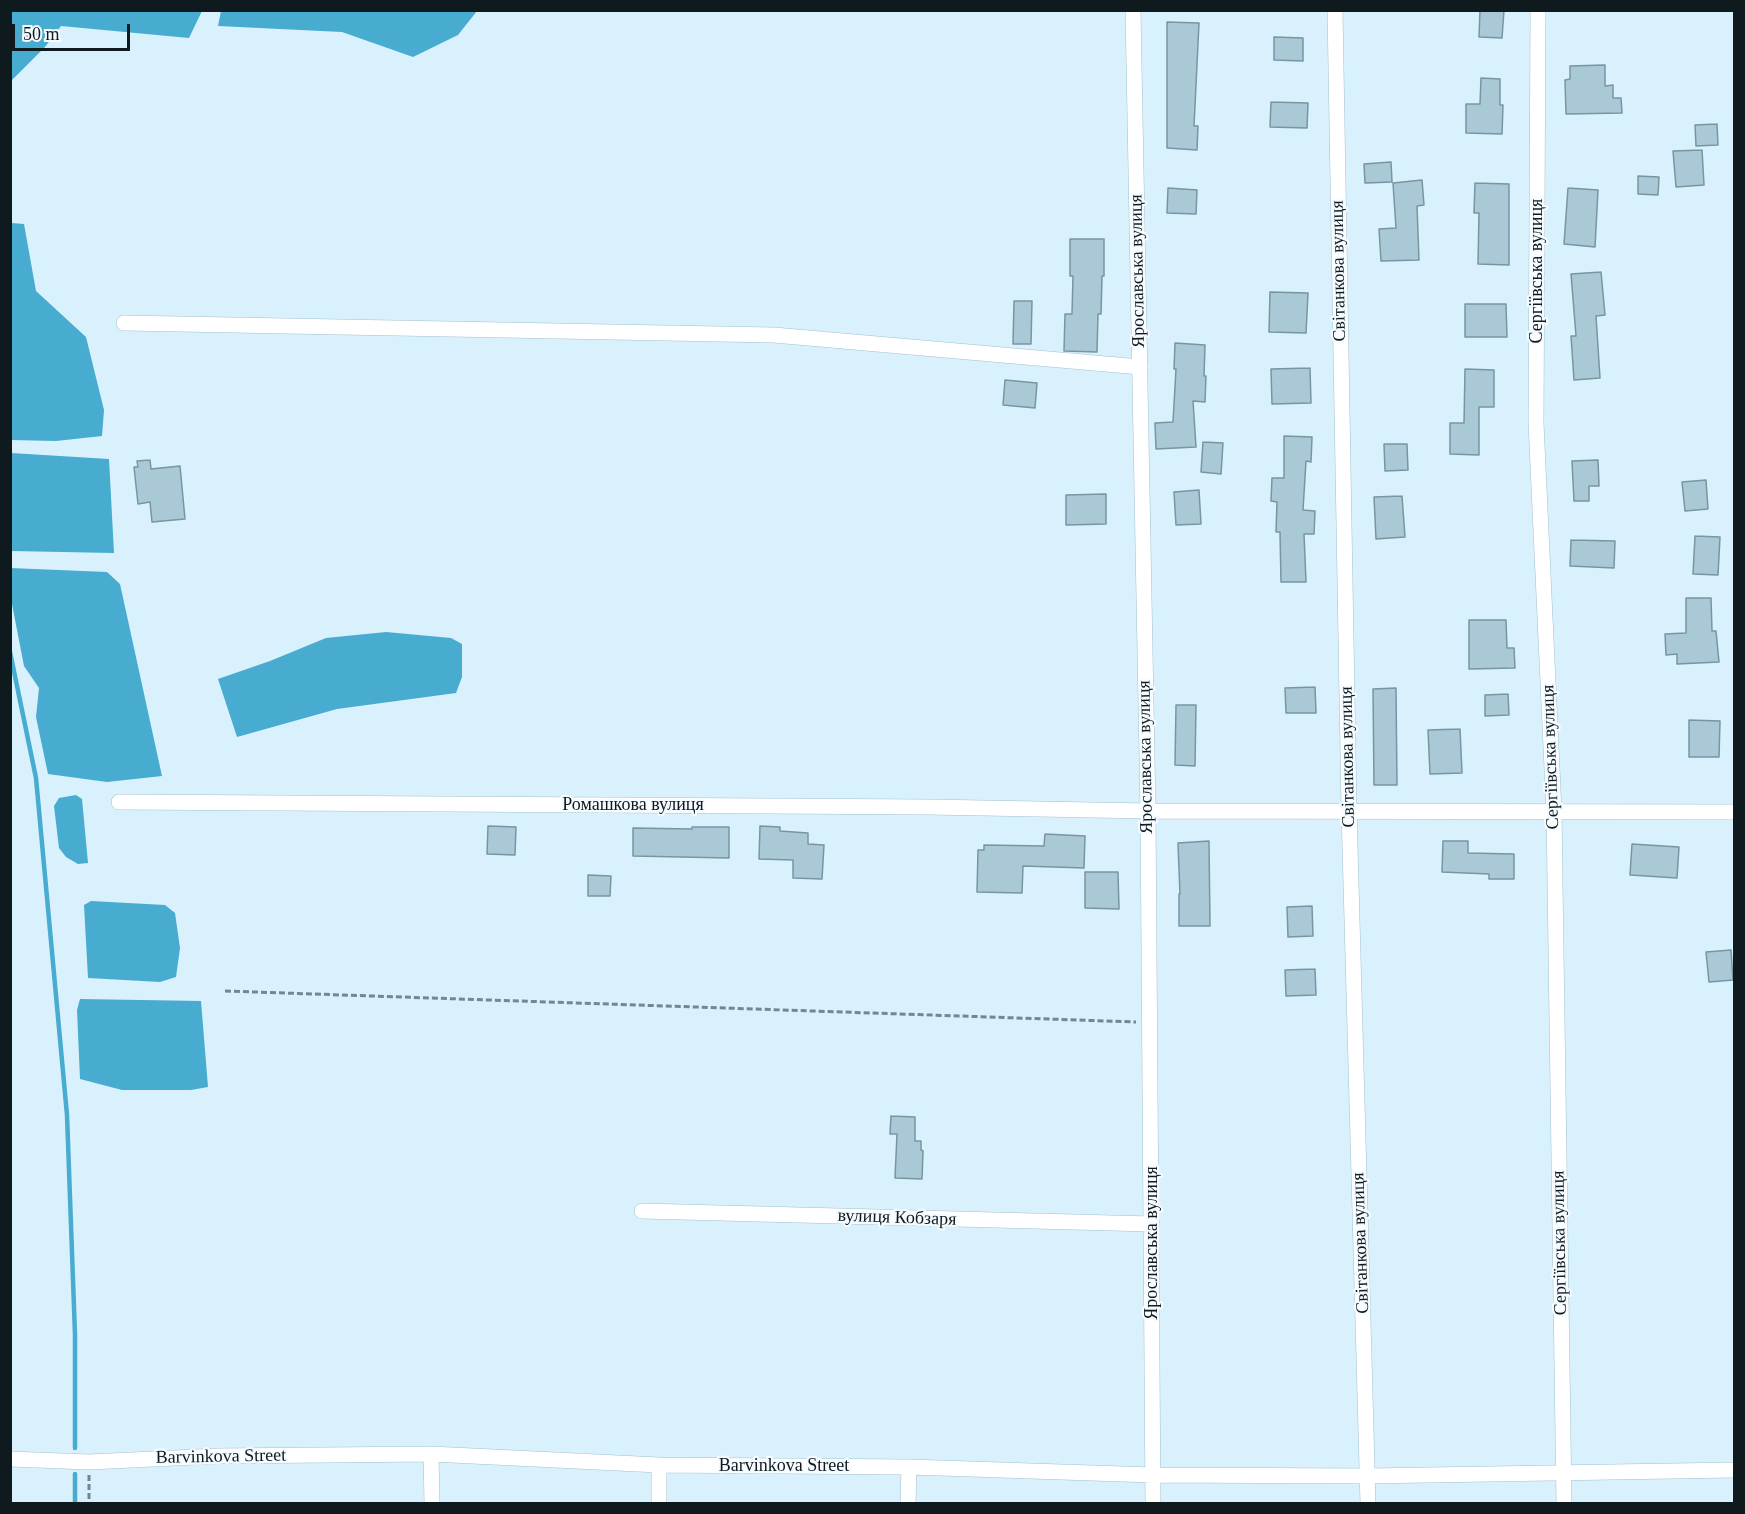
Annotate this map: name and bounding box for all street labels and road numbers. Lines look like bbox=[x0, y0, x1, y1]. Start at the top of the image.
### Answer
street label: Ярославська вулиця bbox=[1126, 194, 1150, 348]
street label: Сергіївська вулиця bbox=[1526, 199, 1548, 343]
street label: Світанкова вулиця bbox=[1327, 200, 1351, 342]
street label: Ярославська вулиця bbox=[1134, 680, 1158, 834]
street label: Сергіївська вулиця bbox=[1538, 684, 1564, 830]
street label: Світанкова вулиця bbox=[1336, 686, 1360, 828]
street label: Ромашкова вулиця bbox=[562, 794, 704, 816]
street label: Ярославська вулиця bbox=[1141, 1166, 1163, 1320]
street label: Сергіївська вулиця bbox=[1548, 1170, 1572, 1316]
street label: Світанкова вулиця bbox=[1348, 1172, 1374, 1314]
street label: вулиця Кобзаря bbox=[837, 1205, 957, 1231]
street label: Barvinkova Street bbox=[156, 1445, 286, 1469]
street label: Barvinkova Street bbox=[719, 1455, 849, 1477]

